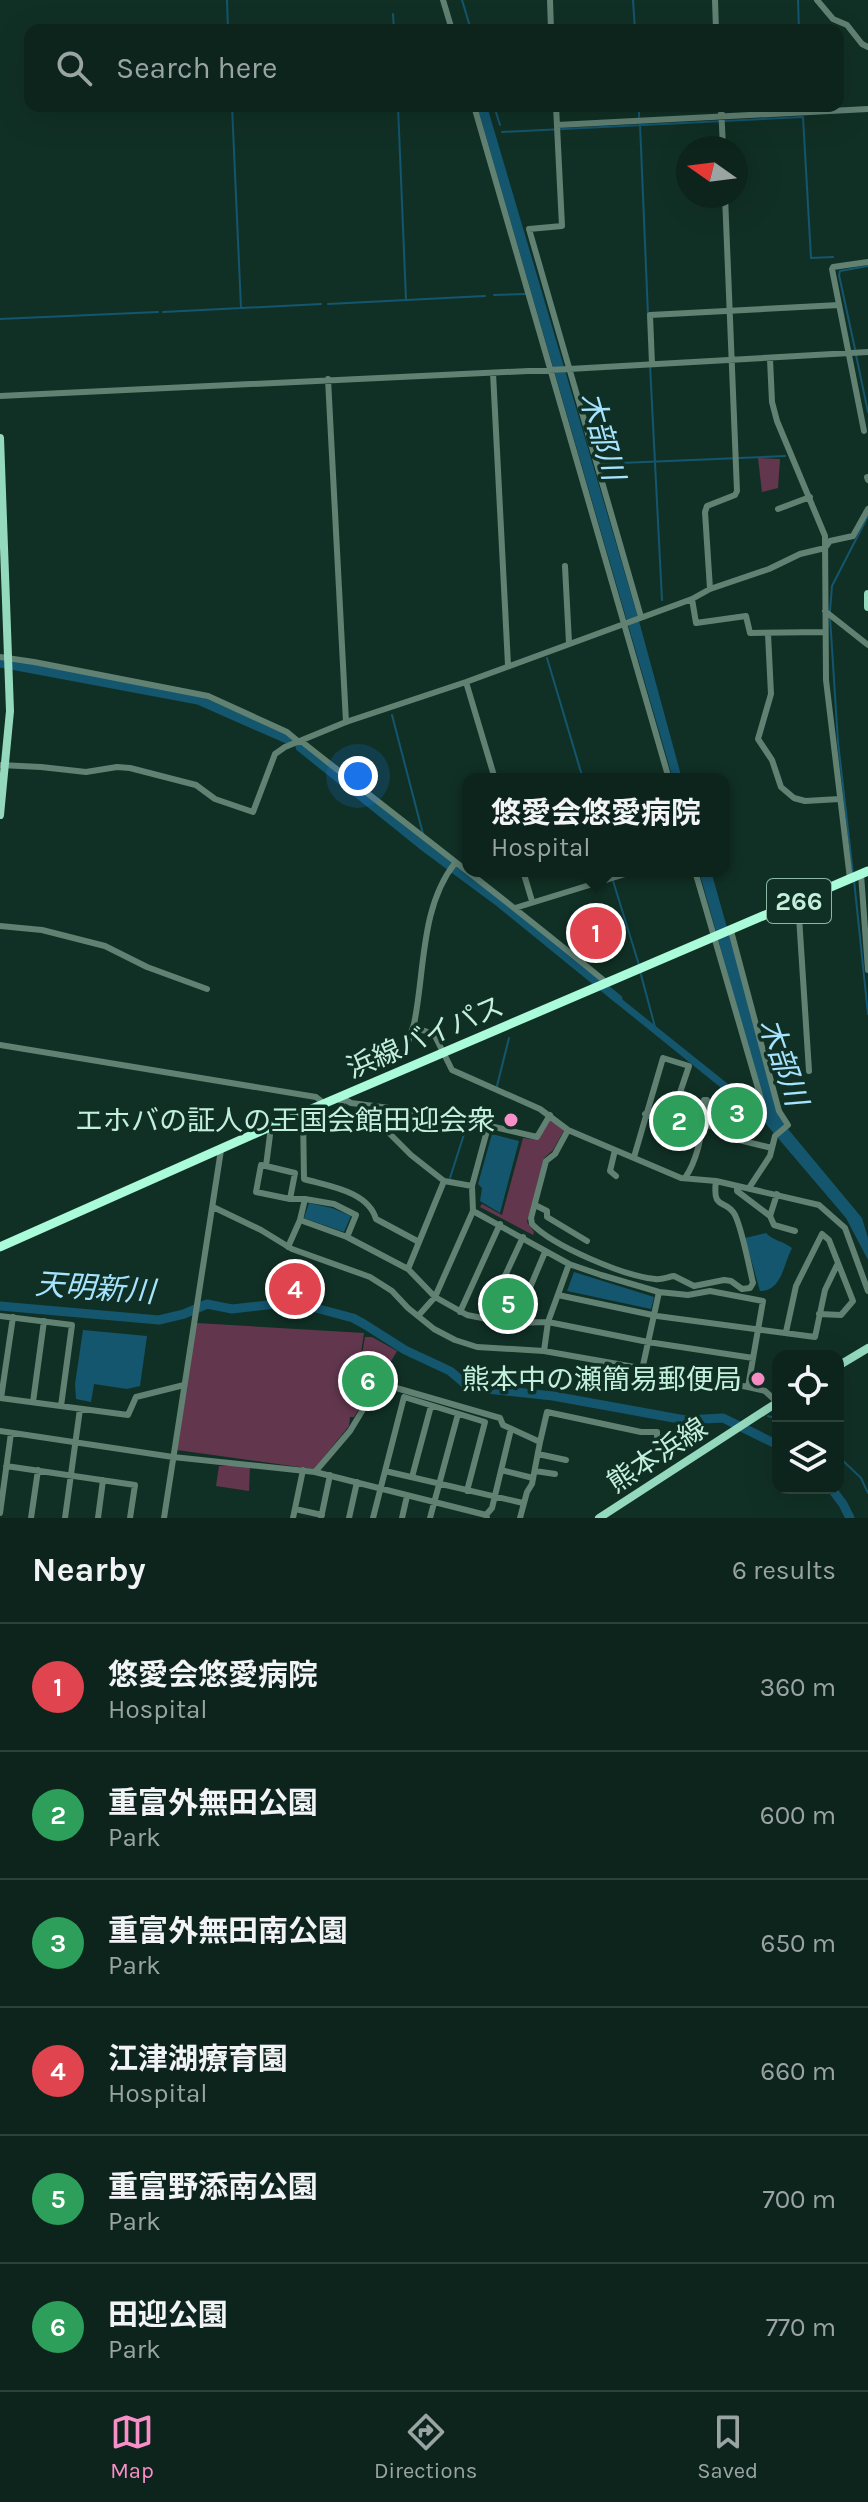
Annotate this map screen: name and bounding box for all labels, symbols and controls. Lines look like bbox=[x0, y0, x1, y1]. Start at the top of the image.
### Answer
search box bbox=[24, 24, 844, 112]
icon: search bbox=[52, 46, 96, 90]
text: Search here bbox=[116, 50, 277, 86]
north arrow bbox=[676, 136, 748, 208]
water label: 木部川 bbox=[572, 388, 633, 487]
your location bbox=[338, 756, 378, 796]
popup bbox=[462, 773, 730, 877]
text: 悠愛会悠愛病院 bbox=[491, 795, 701, 831]
text: Hospital bbox=[491, 832, 591, 863]
road number: 266 bbox=[767, 879, 831, 923]
pin: 1 bbox=[570, 903, 622, 963]
street label: 浜線バイパス bbox=[341, 989, 509, 1085]
water label: 木部川 bbox=[751, 1014, 816, 1113]
pin: 3 bbox=[711, 1083, 763, 1143]
pin: 2 bbox=[653, 1091, 705, 1151]
place label: エホバの証人の王国会館田迎会衆 bbox=[75, 1104, 495, 1137]
marker: エホバの証人の王国会館田迎会衆 bbox=[502, 1111, 520, 1129]
pin: 4 bbox=[269, 1259, 321, 1319]
water label: 天明新川 bbox=[34, 1266, 159, 1310]
pin: 5 bbox=[482, 1274, 534, 1334]
map controls bbox=[772, 1350, 844, 1494]
button: locate bbox=[772, 1350, 844, 1422]
pin: 6 bbox=[342, 1351, 394, 1411]
place label: 熊本中の瀬簡易郵便局 bbox=[462, 1363, 742, 1396]
marker: 熊本中の瀬簡易郵便局 bbox=[749, 1370, 767, 1388]
street label: 熊本浜線 bbox=[601, 1411, 713, 1499]
button: layers bbox=[772, 1422, 844, 1494]
text: Nearby bbox=[32, 1550, 146, 1590]
text: 6 results bbox=[732, 1555, 836, 1586]
text: 悠愛会悠愛病院 bbox=[108, 1657, 318, 1693]
text: 1 bbox=[53, 1672, 63, 1703]
text: 360 m bbox=[760, 1672, 836, 1703]
text: Hospital bbox=[108, 1694, 208, 1725]
text: 重富外無田公園 bbox=[108, 1785, 318, 1821]
text: 2 bbox=[50, 1800, 66, 1831]
text: 600 m bbox=[760, 1800, 836, 1831]
text: Park bbox=[108, 1822, 161, 1853]
text: 重富外無田南公園 bbox=[108, 1913, 348, 1949]
text: 3 bbox=[50, 1928, 66, 1959]
text: 650 m bbox=[761, 1928, 836, 1959]
text: Park bbox=[108, 1950, 161, 1981]
text: 江津湖療育園 bbox=[108, 2041, 288, 2077]
text: 4 bbox=[50, 2056, 66, 2087]
text: 660 m bbox=[760, 2056, 836, 2087]
text: Hospital bbox=[108, 2078, 208, 2109]
text: 重富野添南公園 bbox=[108, 2169, 318, 2205]
text: 5 bbox=[50, 2184, 66, 2215]
text: 700 m bbox=[762, 2184, 836, 2215]
text: Park bbox=[108, 2206, 161, 2237]
text: 田迎公園 bbox=[108, 2297, 228, 2333]
text: 6 bbox=[50, 2312, 66, 2343]
text: 770 m bbox=[766, 2312, 836, 2343]
text: Park bbox=[108, 2334, 161, 2365]
tab: Map bbox=[110, 2410, 154, 2484]
tab: Directions bbox=[374, 2410, 477, 2484]
tab: Saved bbox=[697, 2410, 758, 2484]

